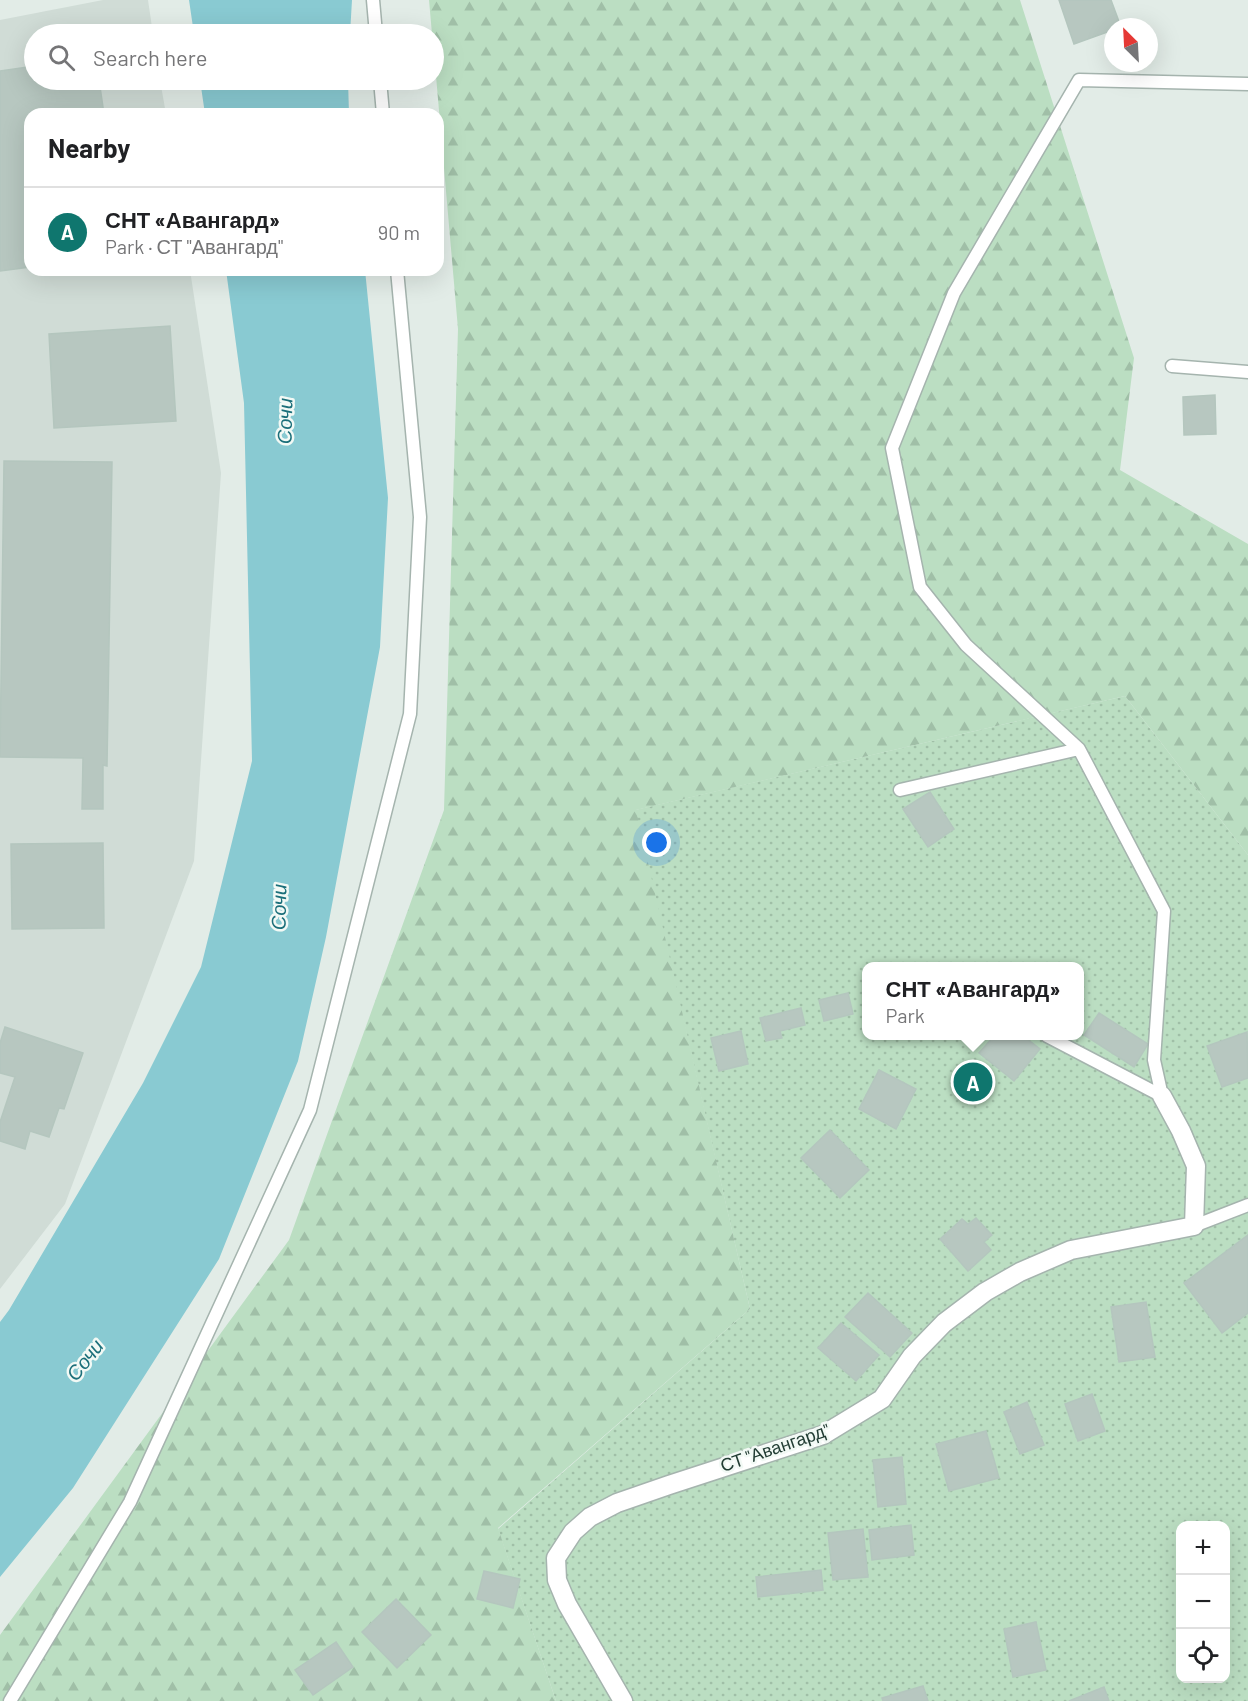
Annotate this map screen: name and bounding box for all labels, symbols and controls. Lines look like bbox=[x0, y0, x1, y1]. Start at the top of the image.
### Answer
north arrow bbox=[1104, 18, 1158, 72]
search box bbox=[24, 24, 444, 90]
icon: search bbox=[45, 41, 78, 74]
text: Search here bbox=[93, 44, 207, 70]
text: Nearby bbox=[48, 132, 130, 163]
text: СНТ «Авангард» bbox=[105, 206, 280, 232]
text: A bbox=[61, 220, 74, 244]
text: 90 m bbox=[378, 220, 420, 244]
text: Park · СТ "Авангард" bbox=[105, 234, 283, 258]
water label: Сочи bbox=[272, 398, 296, 444]
your location bbox=[642, 828, 671, 857]
water label: Сочи bbox=[266, 884, 290, 930]
popup bbox=[862, 962, 1084, 1040]
text: СНТ «Авангард» bbox=[886, 975, 1060, 1001]
text: Park bbox=[886, 1003, 925, 1027]
pin: A bbox=[954, 1060, 992, 1104]
water label: Сочи bbox=[61, 1334, 108, 1385]
street label: СТ "Авангард" bbox=[717, 1418, 832, 1476]
map controls bbox=[1176, 1521, 1230, 1683]
button: + bbox=[1176, 1521, 1230, 1575]
button: − bbox=[1176, 1575, 1230, 1629]
button: locate bbox=[1176, 1629, 1230, 1683]

